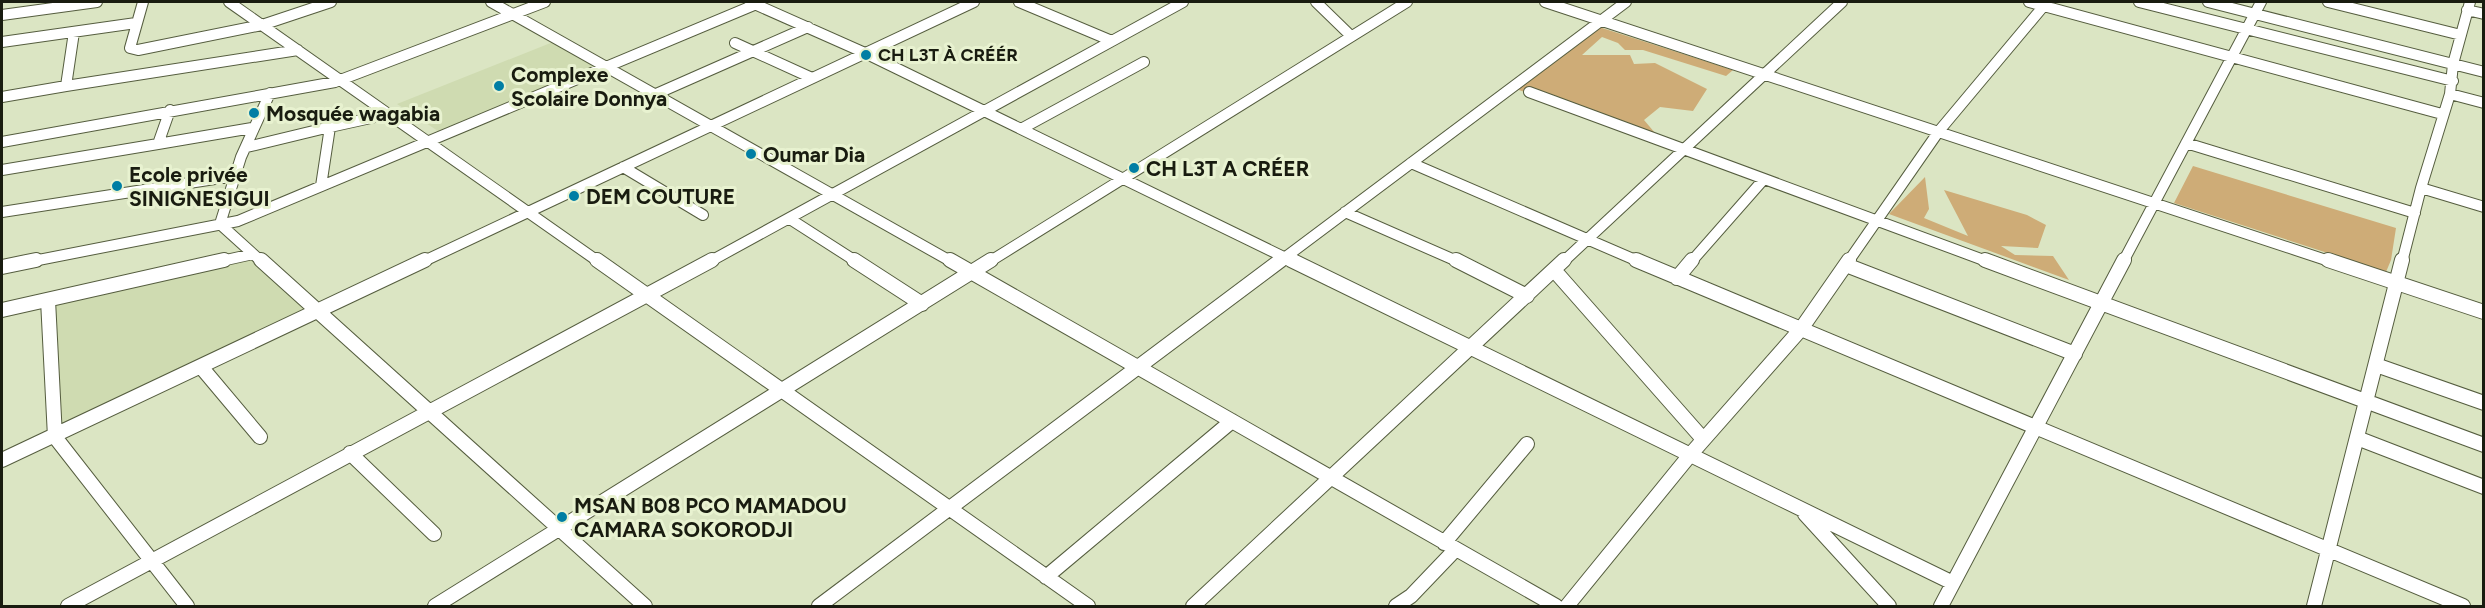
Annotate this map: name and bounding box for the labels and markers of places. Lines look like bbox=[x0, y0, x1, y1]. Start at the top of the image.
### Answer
place label: CH L3T À CRÉÉR bbox=[878, 44, 1018, 66]
marker: CH L3T À CRÉÉR bbox=[859, 48, 873, 62]
place label: Complexe Scolaire Donnya bbox=[511, 62, 667, 111]
marker: Complexe Scolaire Donnya bbox=[492, 79, 506, 93]
place label: Mosquée wagabia bbox=[266, 101, 440, 126]
marker: Mosquée wagabia bbox=[247, 106, 261, 120]
place label: Oumar Dia bbox=[763, 142, 865, 167]
marker: Oumar Dia bbox=[744, 147, 758, 161]
place label: CH L3T A CRÉER bbox=[1146, 156, 1309, 181]
marker: CH L3T A CRÉER bbox=[1127, 161, 1141, 175]
place label: Ecole privée SINIGNESIGUI bbox=[129, 162, 270, 211]
marker: Ecole privée SINIGNESIGUI bbox=[110, 179, 124, 193]
place label: DEM COUTURE bbox=[586, 184, 735, 209]
marker: DEM COUTURE bbox=[567, 189, 581, 203]
place label: MSAN B08 PCO MAMADOU CAMARA SOKORODJI bbox=[574, 493, 847, 542]
marker: MSAN B08 PCO MAMADOU CAMARA SOKORODJI bbox=[555, 510, 569, 524]

